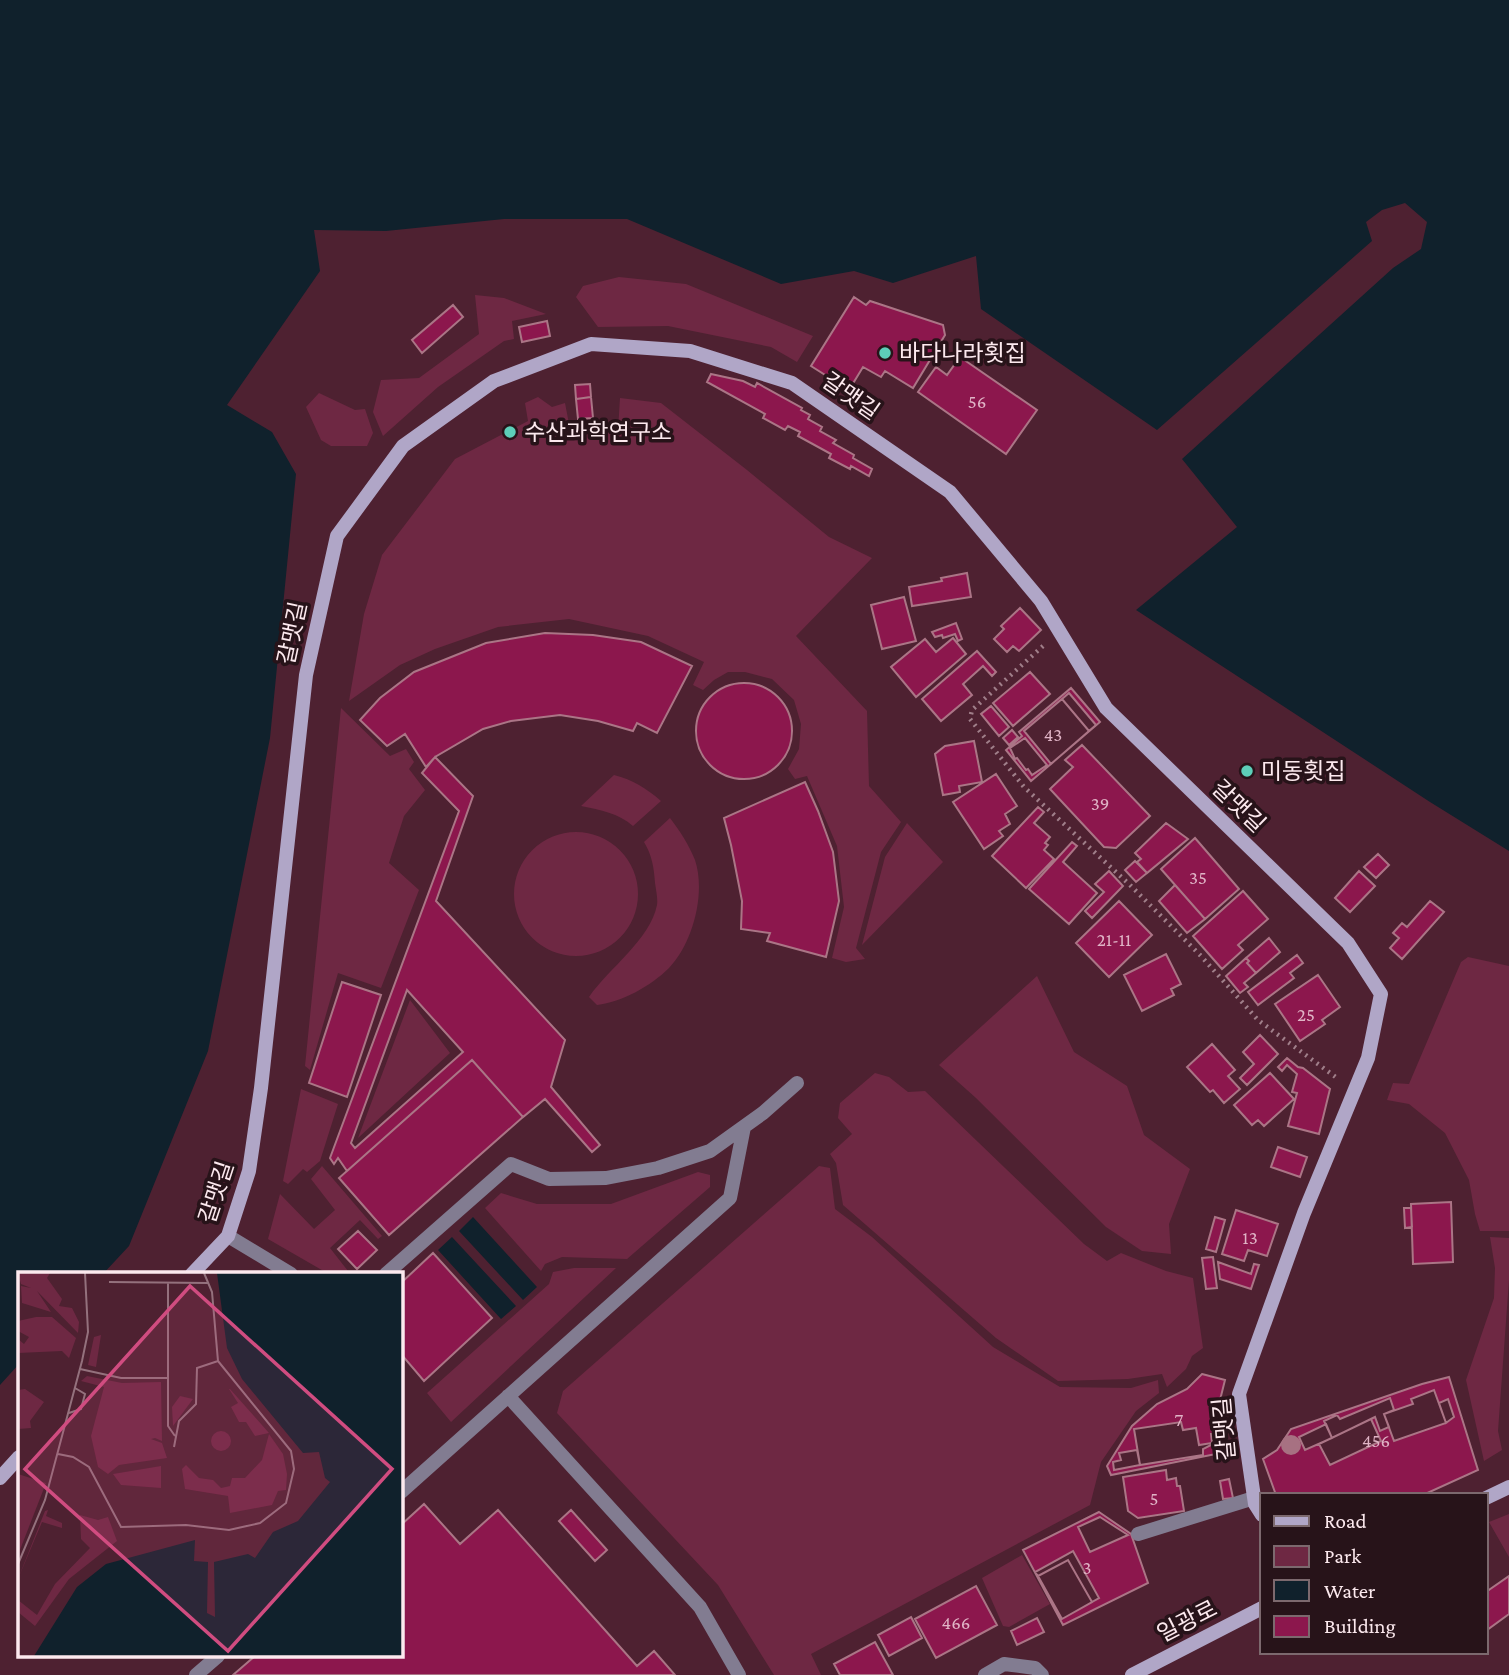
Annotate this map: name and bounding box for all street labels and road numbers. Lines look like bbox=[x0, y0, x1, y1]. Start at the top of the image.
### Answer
street label: 갈맷길 bbox=[818, 367, 884, 425]
street label: 갈맷길 bbox=[273, 599, 311, 667]
street label: 갈맷길 bbox=[1207, 775, 1271, 837]
street label: 갈맷길 bbox=[194, 1158, 238, 1226]
street label: 갈맷길 bbox=[1208, 1396, 1240, 1462]
street label: 일광로 bbox=[1153, 1595, 1221, 1647]

